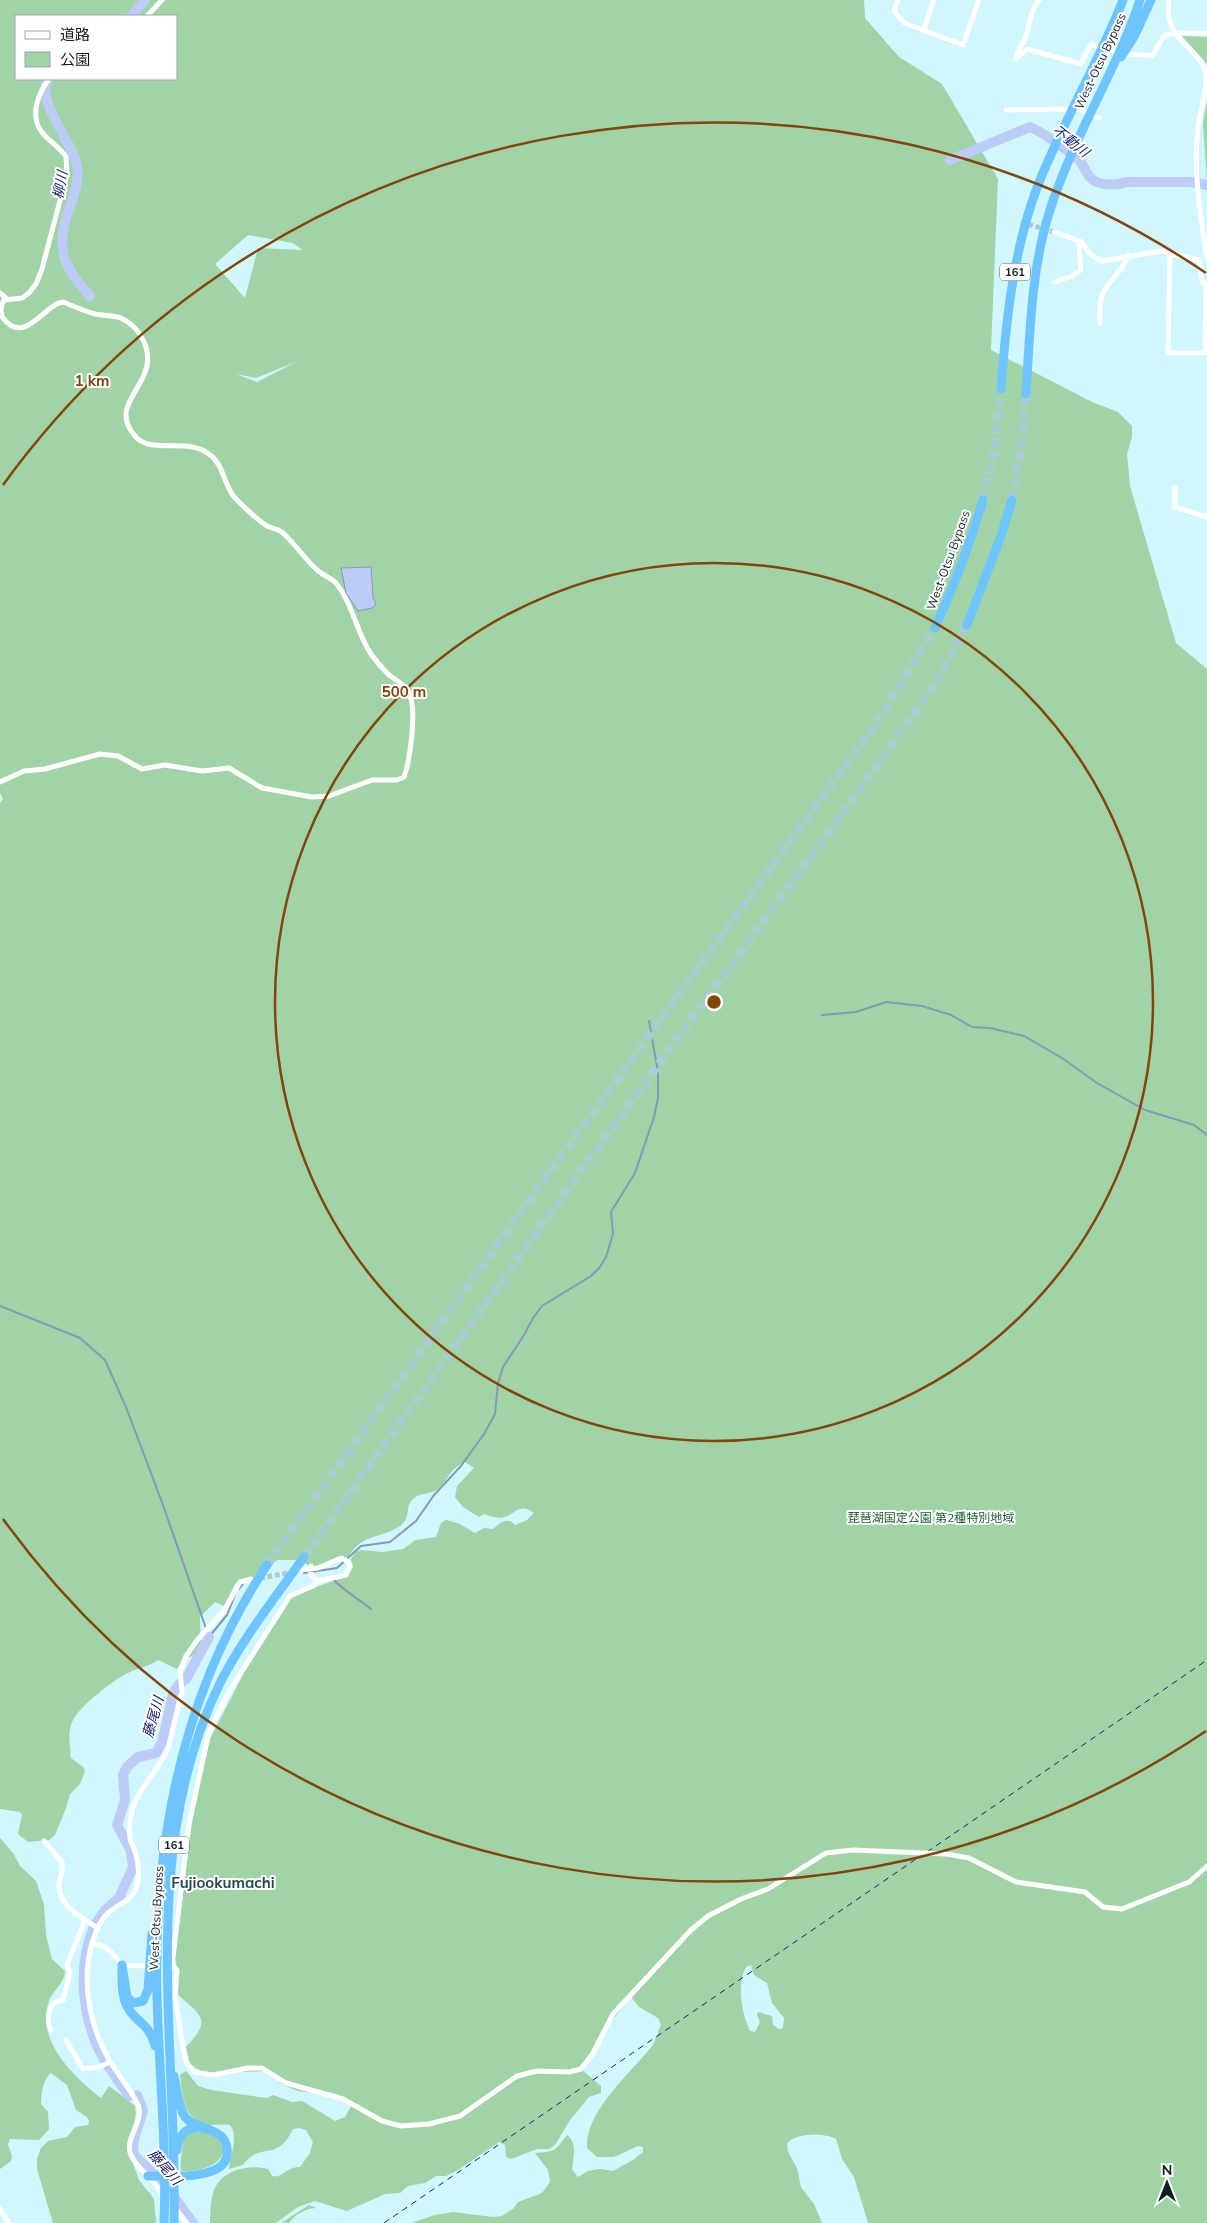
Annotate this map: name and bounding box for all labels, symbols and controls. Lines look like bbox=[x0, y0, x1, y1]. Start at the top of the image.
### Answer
street label: West-Otsu Bypass bbox=[1071, 10, 1129, 112]
legend bbox=[15, 15, 178, 80]
text: 道路 bbox=[60, 25, 90, 44]
text: 公園 bbox=[60, 50, 90, 69]
water label: 不動川 bbox=[1049, 121, 1095, 162]
water label: 柳川 bbox=[49, 168, 72, 200]
road number: 161 bbox=[1000, 264, 1030, 280]
text: 1 km bbox=[75, 371, 109, 390]
street label: West-Otsu Bypass bbox=[923, 508, 973, 612]
text: 500 m bbox=[382, 682, 426, 701]
centre of rings bbox=[705, 993, 723, 1011]
park label: 琵琶湖国定公園 第2種特別地域 bbox=[848, 1510, 1014, 1525]
water label: 藤尾川 bbox=[139, 1692, 168, 1740]
road number: 161 bbox=[159, 1836, 189, 1854]
street label: West-Otsu Bypass bbox=[146, 1865, 166, 1971]
district label: Fujiookumachi bbox=[171, 1873, 275, 1892]
water label: 藤尾川 bbox=[144, 2145, 187, 2190]
north arrow bbox=[1142, 2158, 1192, 2208]
text: N bbox=[1162, 2161, 1172, 2179]

